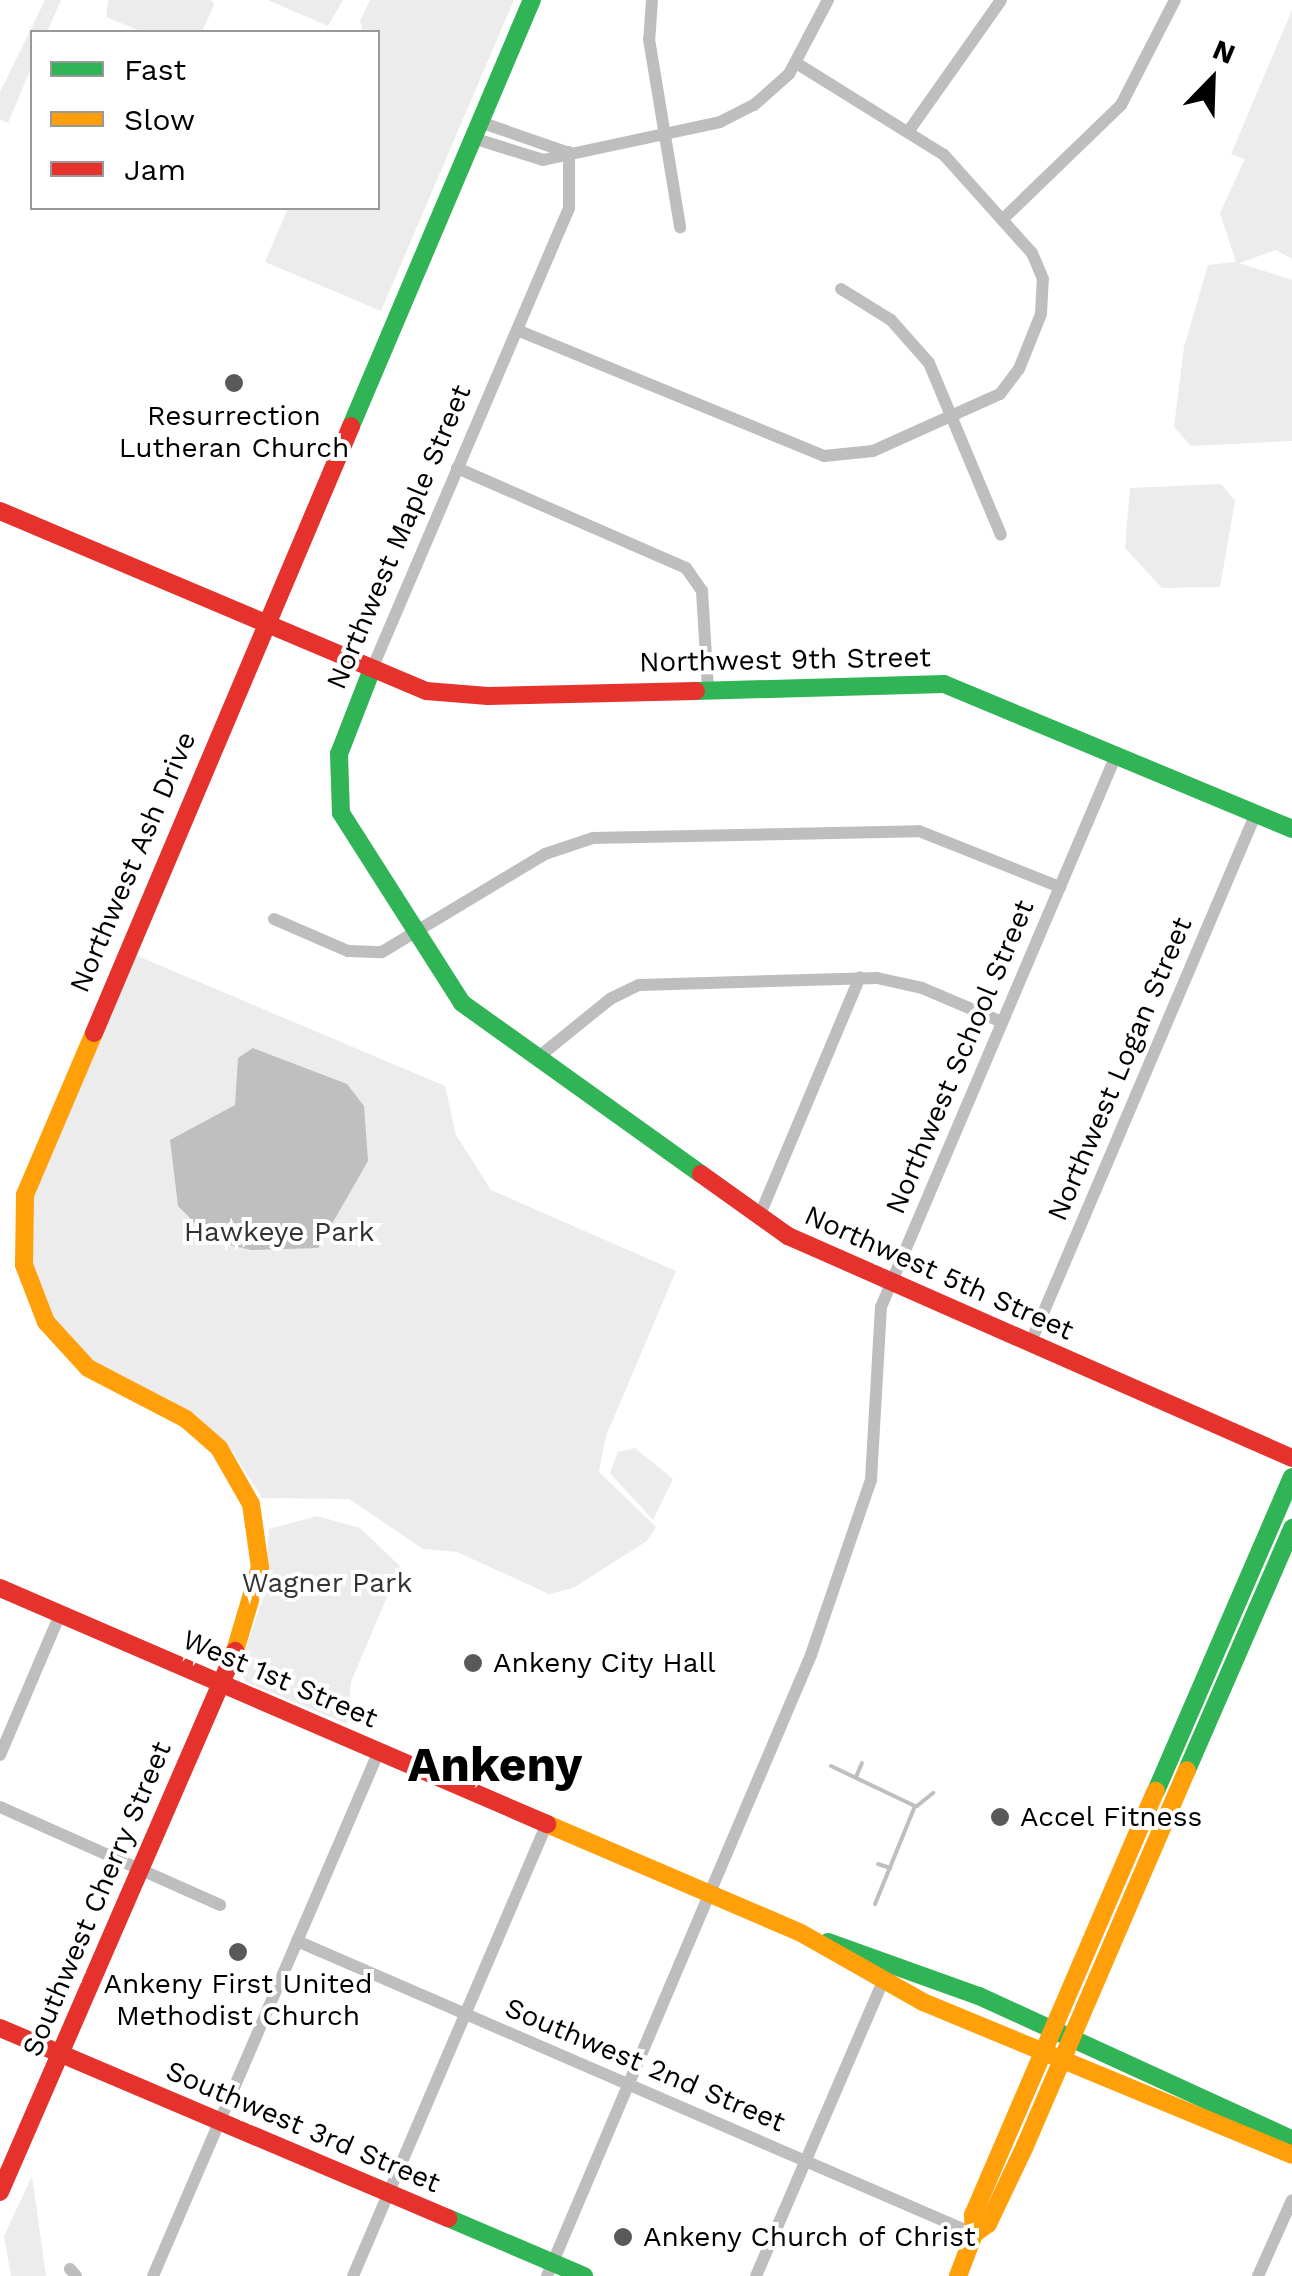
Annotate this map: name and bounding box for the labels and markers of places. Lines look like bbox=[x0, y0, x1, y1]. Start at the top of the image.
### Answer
marker: Resurrection Lutheran Church bbox=[223, 372, 245, 394]
place label: Resurrection Lutheran Church bbox=[119, 399, 349, 465]
place label: Ankeny City Hall bbox=[493, 1646, 717, 1680]
marker: Ankeny City Hall bbox=[462, 1652, 484, 1674]
place label: Accel Fitness bbox=[1020, 1800, 1203, 1834]
marker: Accel Fitness bbox=[989, 1806, 1011, 1828]
marker: Ankeny First United Methodist Church bbox=[227, 1941, 249, 1963]
place label: Ankeny First United Methodist Church bbox=[103, 1967, 373, 2033]
place label: Ankeny Church of Christ bbox=[643, 2220, 978, 2254]
marker: Ankeny Church of Christ bbox=[612, 2226, 634, 2248]

